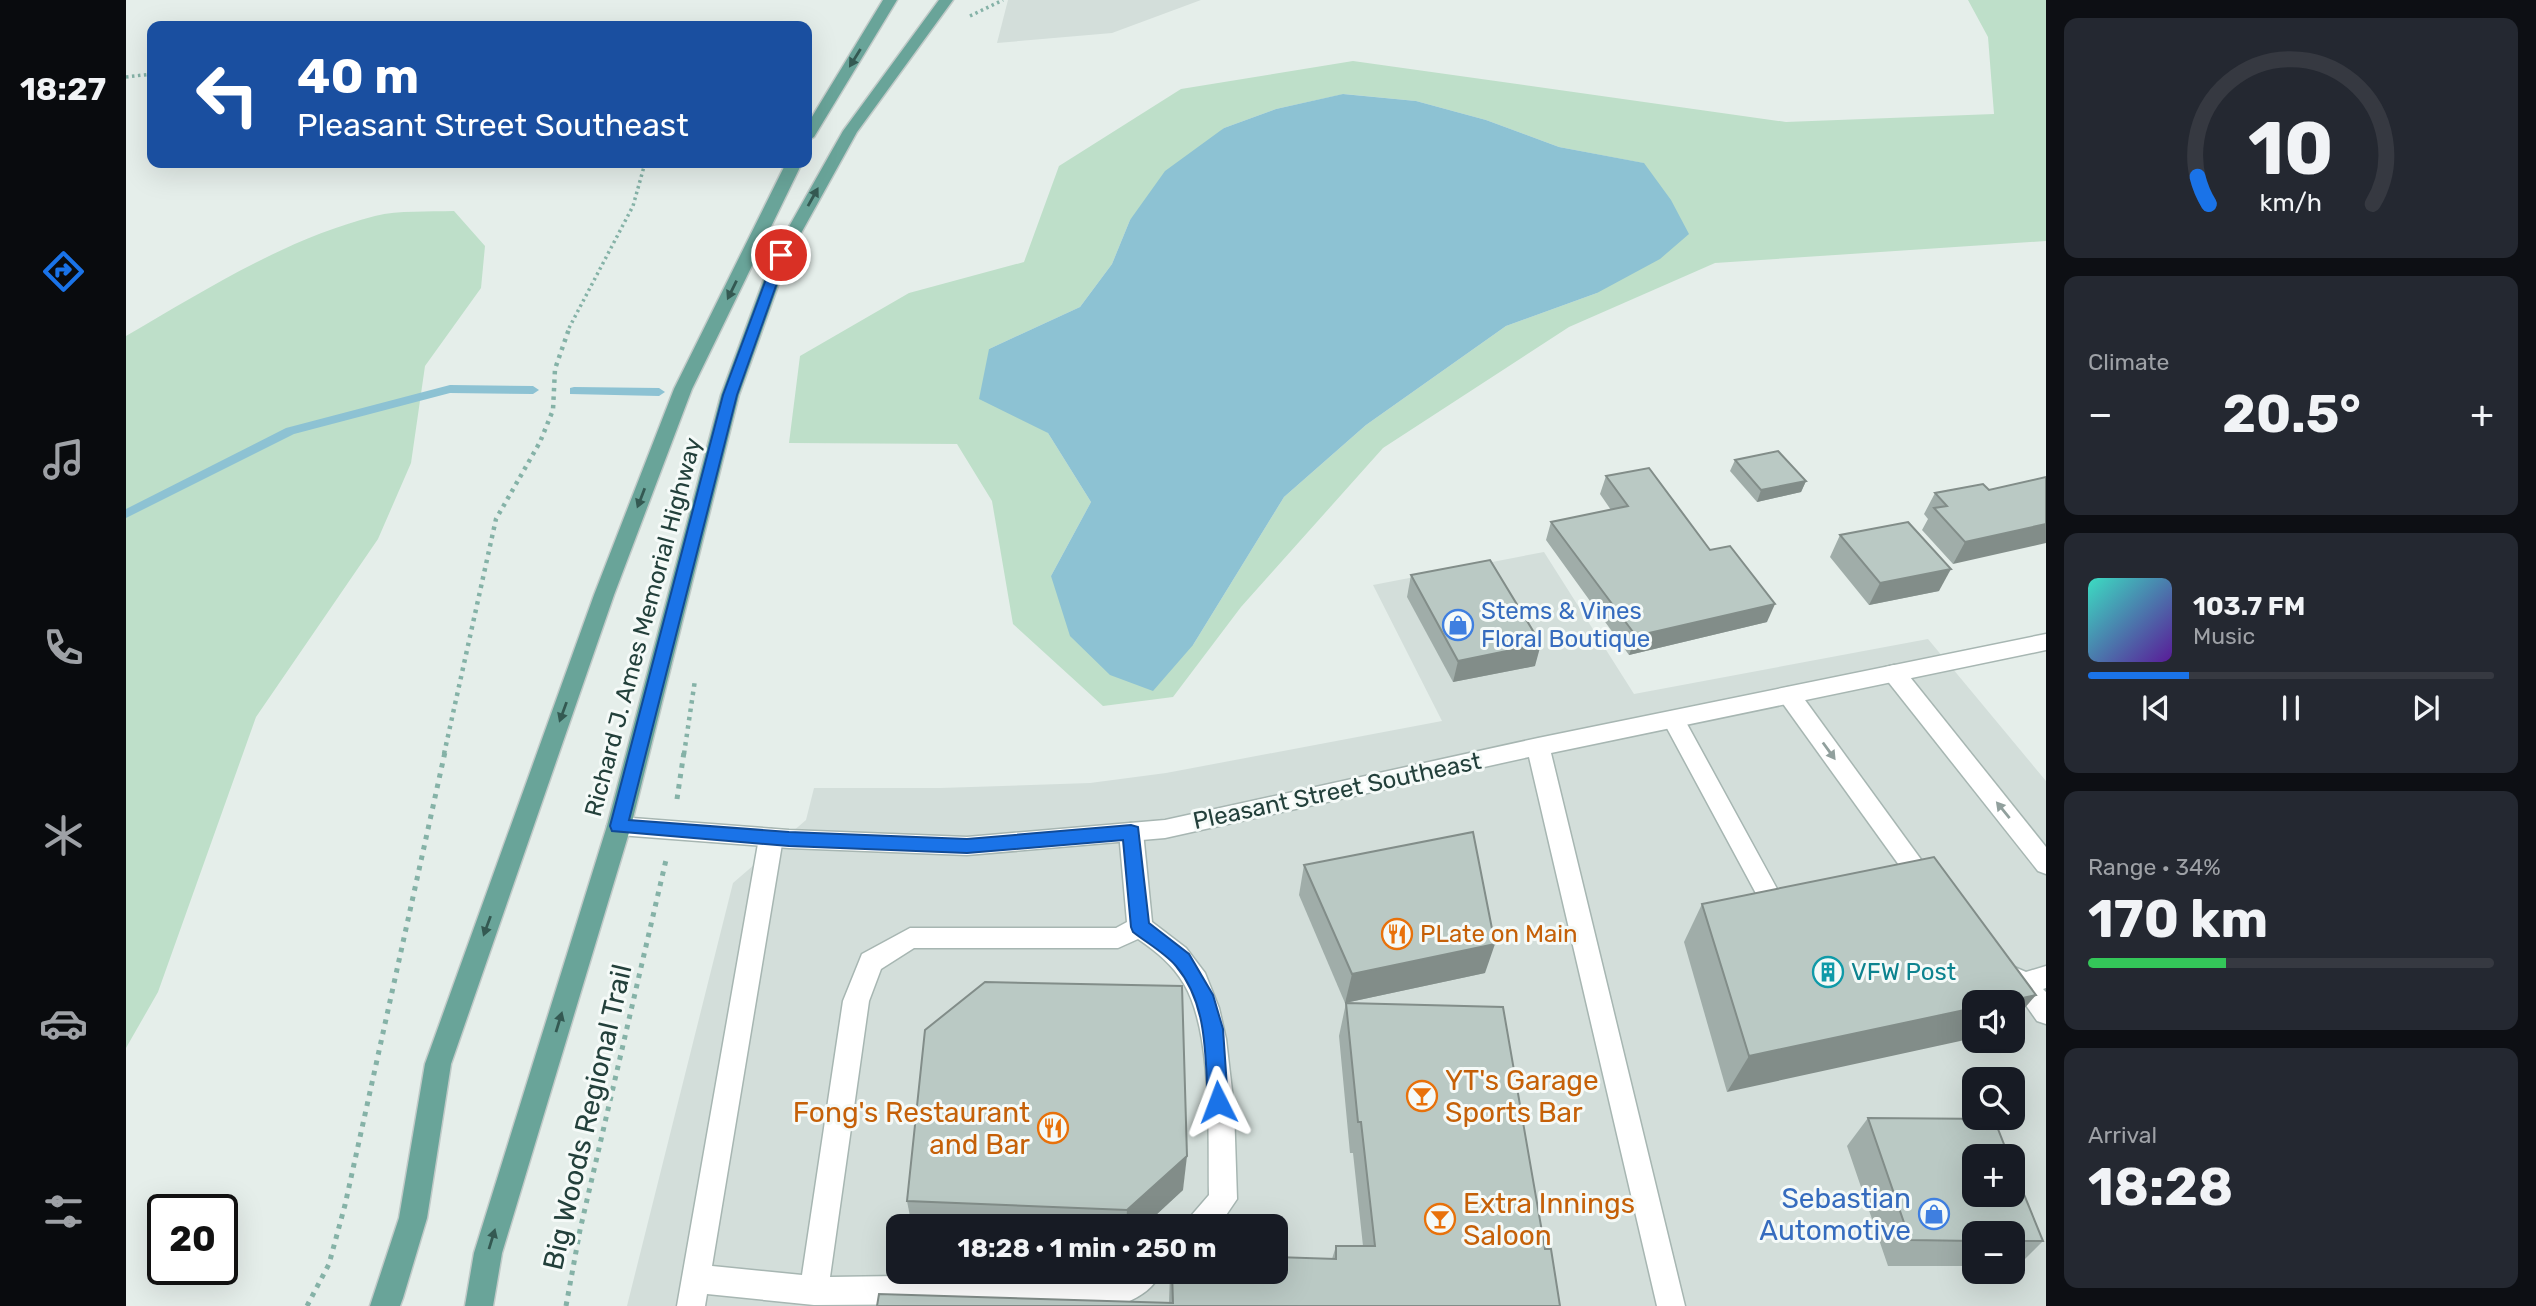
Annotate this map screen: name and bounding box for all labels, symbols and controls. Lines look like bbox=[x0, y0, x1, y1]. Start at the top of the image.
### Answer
text: 40 m bbox=[297, 47, 419, 105]
icon: left bbox=[182, 49, 273, 140]
one-way arrow bbox=[848, 49, 861, 68]
text: 18:27 bbox=[20, 70, 106, 108]
text: Pleasant Street Southeast bbox=[297, 106, 689, 144]
text: 10 bbox=[2248, 106, 2334, 192]
one-way arrow bbox=[807, 188, 819, 207]
text: km/h bbox=[2260, 188, 2322, 217]
pin bbox=[751, 225, 811, 285]
icon: arrive bbox=[762, 236, 800, 274]
icon: directions bbox=[39, 247, 88, 296]
one-way arrow bbox=[726, 280, 737, 300]
text: Climate bbox=[2088, 348, 2169, 376]
text: 20.5° bbox=[2222, 383, 2361, 445]
text: − bbox=[2088, 391, 2113, 437]
text: + bbox=[2470, 391, 2494, 437]
icon: music bbox=[39, 435, 88, 484]
street label: Richard J. Ames Memorial Highway bbox=[579, 435, 707, 819]
one-way arrow bbox=[635, 488, 646, 509]
text: 103.7 FM bbox=[2193, 591, 2305, 622]
place label: Stems & Vines Floral Boutique bbox=[1481, 597, 1650, 653]
shop icon: Stems & Vines Floral Boutique bbox=[1441, 608, 1475, 642]
text: Music bbox=[2193, 622, 2255, 650]
icon: phone bbox=[39, 623, 88, 672]
icon: previous bbox=[2137, 689, 2175, 727]
icon: pause bbox=[2272, 689, 2310, 727]
icon: next bbox=[2407, 689, 2445, 727]
one-way arrow bbox=[557, 701, 568, 722]
one-way arrow bbox=[1822, 741, 1836, 760]
street label: Pleasant Street Southeast bbox=[1190, 747, 1484, 835]
one-way arrow bbox=[1996, 802, 2011, 820]
icon: climate bbox=[39, 811, 88, 860]
text: Range · 34% bbox=[2088, 853, 2221, 881]
text: 170 km bbox=[2088, 888, 2268, 950]
one-way arrow bbox=[481, 916, 492, 937]
restaurant icon: PLate on Main bbox=[1380, 917, 1414, 951]
place label: PLate on Main bbox=[1420, 920, 1578, 948]
building icon: VFW Post bbox=[1811, 955, 1845, 989]
place label: VFW Post bbox=[1851, 958, 1956, 986]
street label: Big Woods Regional Trail bbox=[536, 961, 639, 1273]
map controls bbox=[1962, 990, 2025, 1284]
button: sound bbox=[1962, 990, 2025, 1053]
icon: car bbox=[39, 999, 88, 1048]
one-way arrow bbox=[554, 1011, 564, 1032]
place label: YT's Garage Sports Bar bbox=[1445, 1064, 1599, 1129]
position arrow bbox=[1181, 1065, 1255, 1139]
button: search bbox=[1962, 1067, 2025, 1130]
bar icon: YT's Garage Sports Bar bbox=[1405, 1079, 1439, 1113]
place label: Fong's Restaurant and Bar bbox=[793, 1096, 1030, 1161]
restaurant icon: Fong's Restaurant and Bar bbox=[1036, 1111, 1070, 1145]
text: Arrival bbox=[2088, 1121, 2157, 1149]
button: + bbox=[1962, 1144, 2025, 1207]
text: 18:28 bbox=[2088, 1156, 2233, 1218]
place label: Sebastian Automotive bbox=[1759, 1182, 1911, 1247]
icon: filters bbox=[39, 1187, 88, 1236]
place label: Extra Innings Saloon bbox=[1463, 1187, 1635, 1252]
speed limit sign: 20 bbox=[147, 1194, 238, 1285]
shop icon: Sebastian Automotive bbox=[1917, 1197, 1951, 1231]
bar icon: Extra Innings Saloon bbox=[1423, 1202, 1457, 1236]
button: − bbox=[1962, 1221, 2025, 1284]
one-way arrow bbox=[487, 1228, 497, 1249]
text: 18:28 · 1 min · 250 m bbox=[957, 1233, 1217, 1264]

